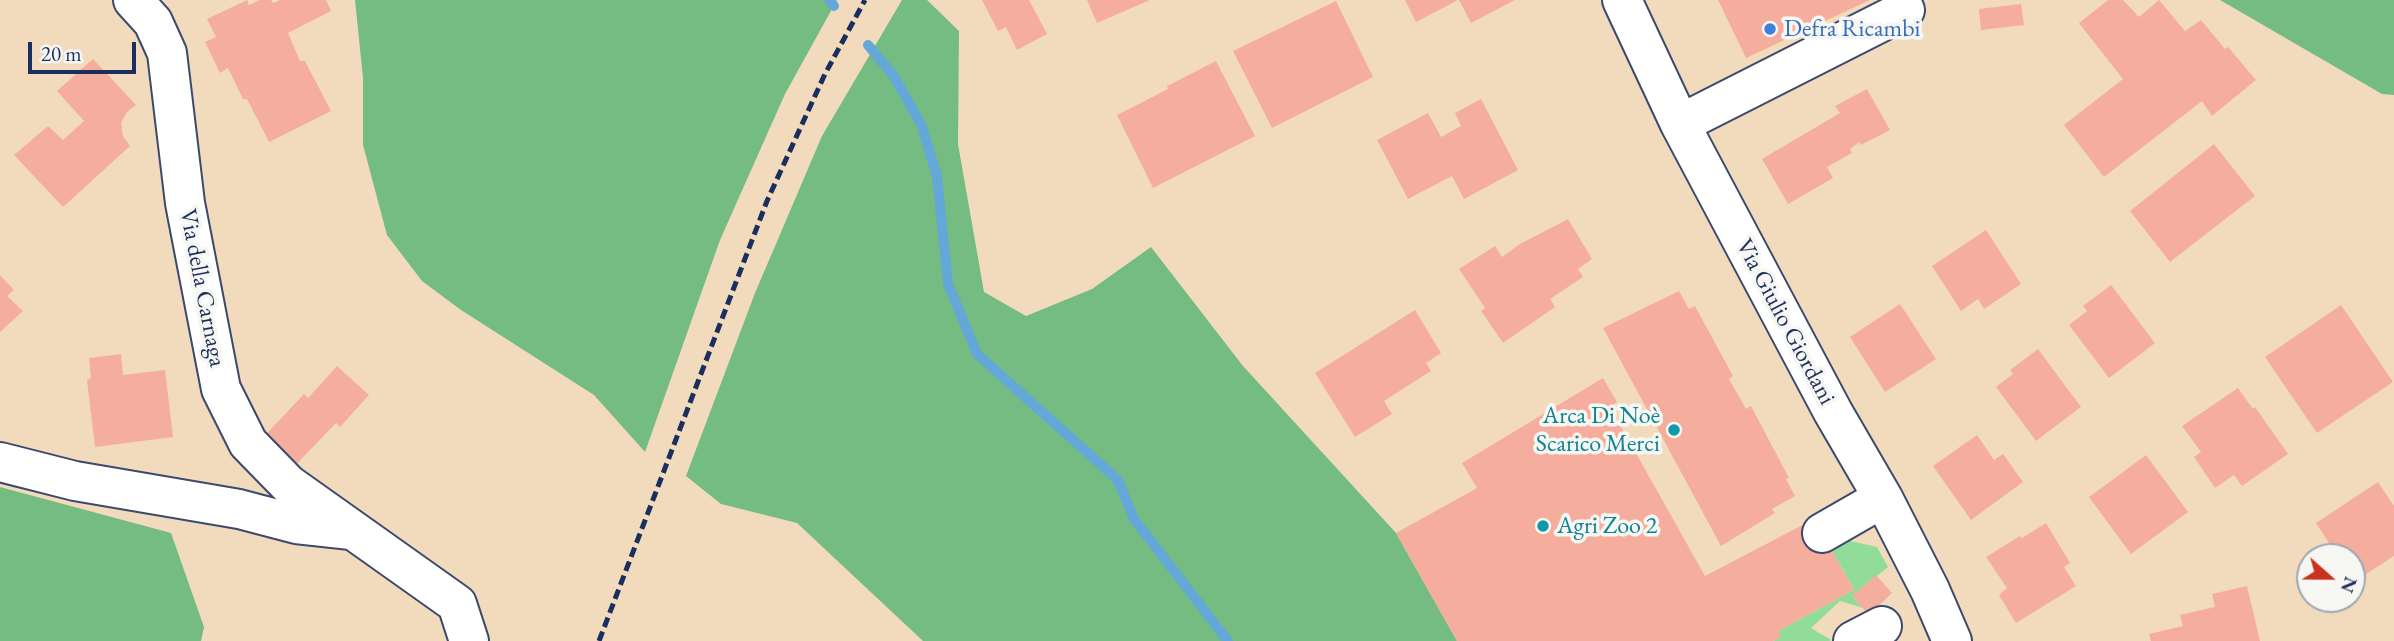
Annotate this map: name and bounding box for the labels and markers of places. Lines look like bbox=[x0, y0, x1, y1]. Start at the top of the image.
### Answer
place label: Defra Ricambi bbox=[1784, 15, 1920, 43]
marker: Defra Ricambi bbox=[1762, 21, 1778, 37]
place label: Arca Di Noè Scarico Merci bbox=[1536, 402, 1660, 458]
marker: Arca Di Noè Scarico Merci bbox=[1666, 422, 1682, 438]
place label: Agri Zoo 2 bbox=[1557, 512, 1657, 540]
marker: Agri Zoo 2 bbox=[1535, 518, 1551, 534]

